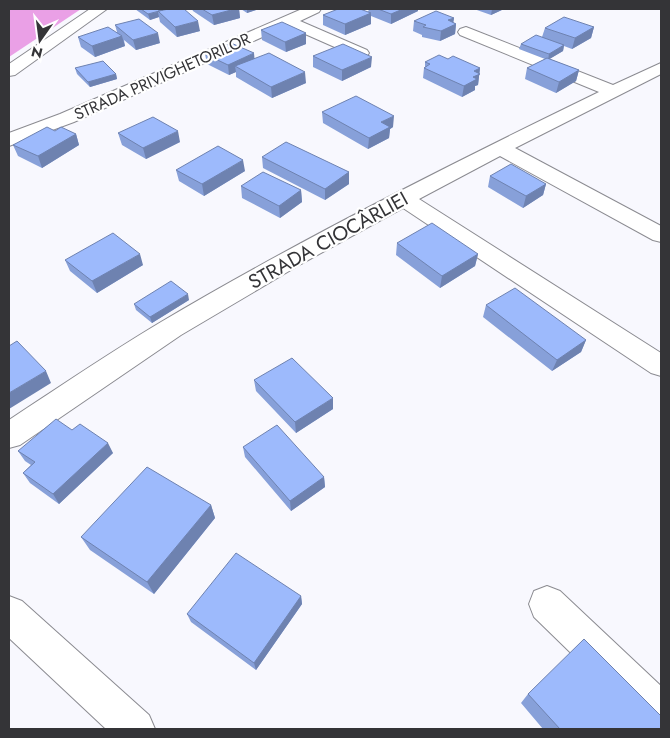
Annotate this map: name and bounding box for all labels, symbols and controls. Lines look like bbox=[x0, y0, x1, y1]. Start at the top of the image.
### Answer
north arrow bbox=[15, 15, 65, 65]
street label: STRADA PRIVIGHETORILOR bbox=[70, 27, 254, 126]
text: N bbox=[29, 42, 45, 64]
street label: STRADA CIOCÂRLIEI bbox=[243, 184, 413, 296]

